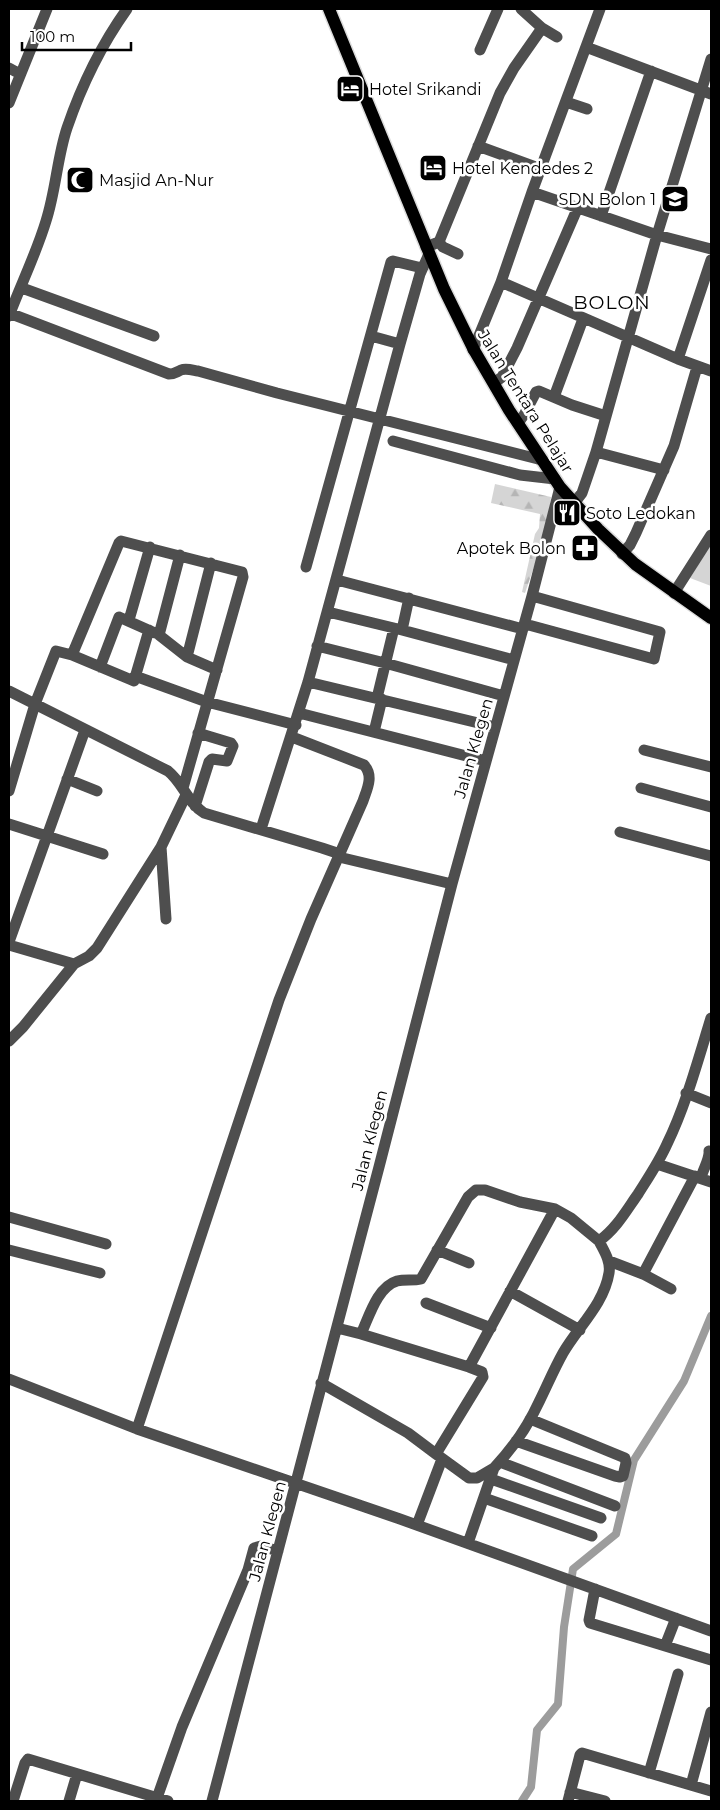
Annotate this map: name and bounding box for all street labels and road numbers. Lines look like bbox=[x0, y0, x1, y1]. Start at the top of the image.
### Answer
street label: Jalan Tentara Pelajar bbox=[473, 325, 577, 476]
street label: Jalan Klegen bbox=[450, 696, 497, 801]
street label: Jalan Klegen bbox=[348, 1088, 391, 1193]
street label: Jalan Klegen bbox=[245, 1479, 290, 1584]

